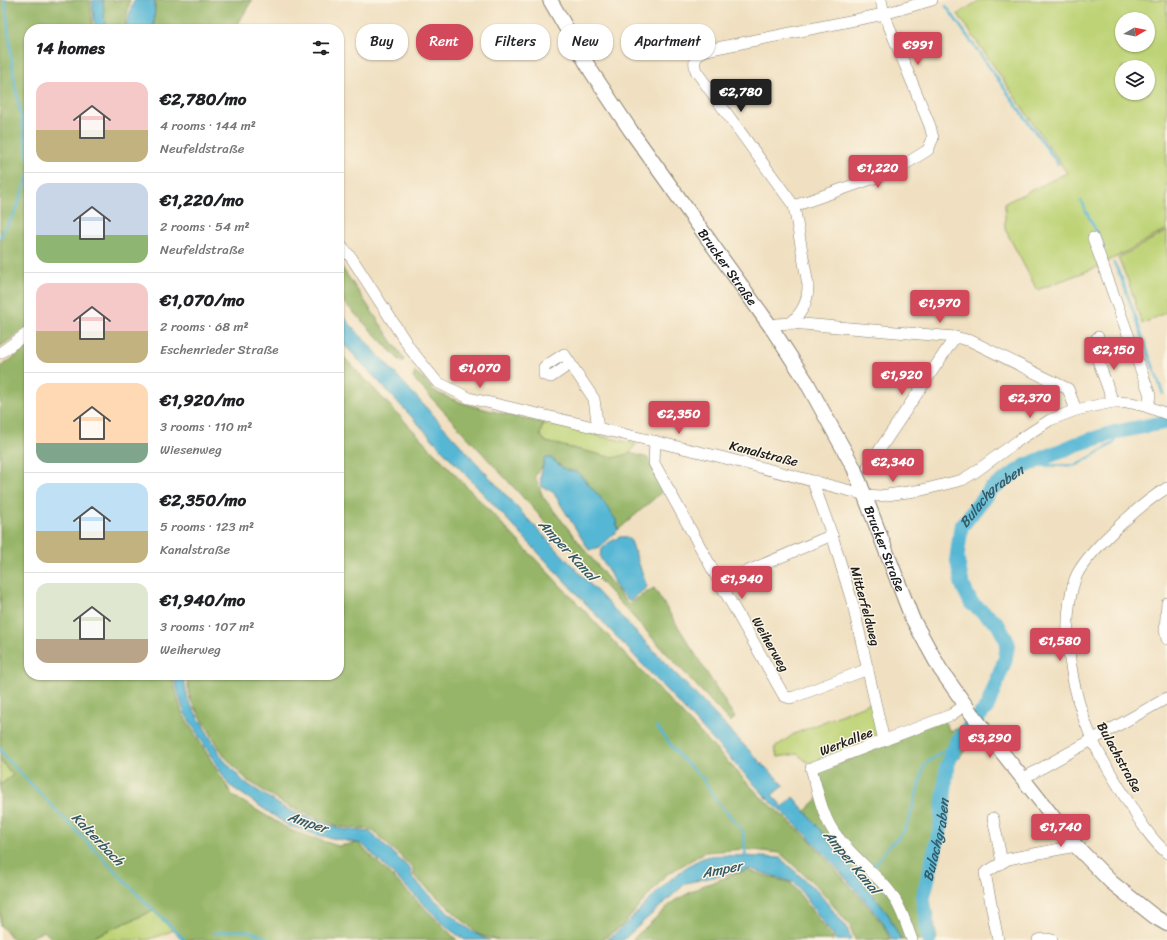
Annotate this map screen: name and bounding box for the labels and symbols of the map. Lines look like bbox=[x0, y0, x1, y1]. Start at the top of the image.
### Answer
north arrow bbox=[1115, 12, 1155, 52]
pin: €991 bbox=[894, 32, 942, 66]
pin: €2,780 bbox=[708, 79, 774, 113]
pin: €1,220 bbox=[845, 155, 911, 189]
street label: Brucker Straße bbox=[692, 223, 764, 311]
pin: €1,970 bbox=[907, 290, 973, 324]
pin: €2,150 bbox=[1081, 337, 1147, 371]
pin: €1,070 bbox=[447, 355, 513, 389]
pin: €1,920 bbox=[869, 362, 935, 396]
pin: €2,370 bbox=[997, 385, 1063, 419]
pin: €2,350 bbox=[646, 401, 712, 435]
street label: Kanalstraße bbox=[727, 434, 801, 473]
pin: €2,340 bbox=[860, 449, 926, 483]
water label: Bulachgraben bbox=[953, 457, 1031, 534]
street label: Brucker Straße bbox=[858, 502, 912, 595]
water label: Amper Kanal bbox=[531, 513, 605, 590]
street label: Mitterfeldweg bbox=[844, 564, 887, 649]
pin: €1,940 bbox=[709, 566, 775, 600]
street label: Weiherweg bbox=[745, 612, 796, 677]
pin: €1,580 bbox=[1027, 628, 1093, 662]
street label: Bulachstraße bbox=[1091, 718, 1149, 797]
street label: Werkallee bbox=[816, 721, 877, 762]
pin: €3,290 bbox=[957, 725, 1023, 759]
water label: Bulachgraben bbox=[916, 796, 957, 884]
water label: Amper bbox=[284, 804, 333, 842]
water label: Kalterbach bbox=[65, 806, 131, 874]
pin: €1,740 bbox=[1028, 814, 1094, 848]
water label: Amper Kanal bbox=[816, 824, 888, 903]
water label: Amper bbox=[699, 853, 746, 886]

